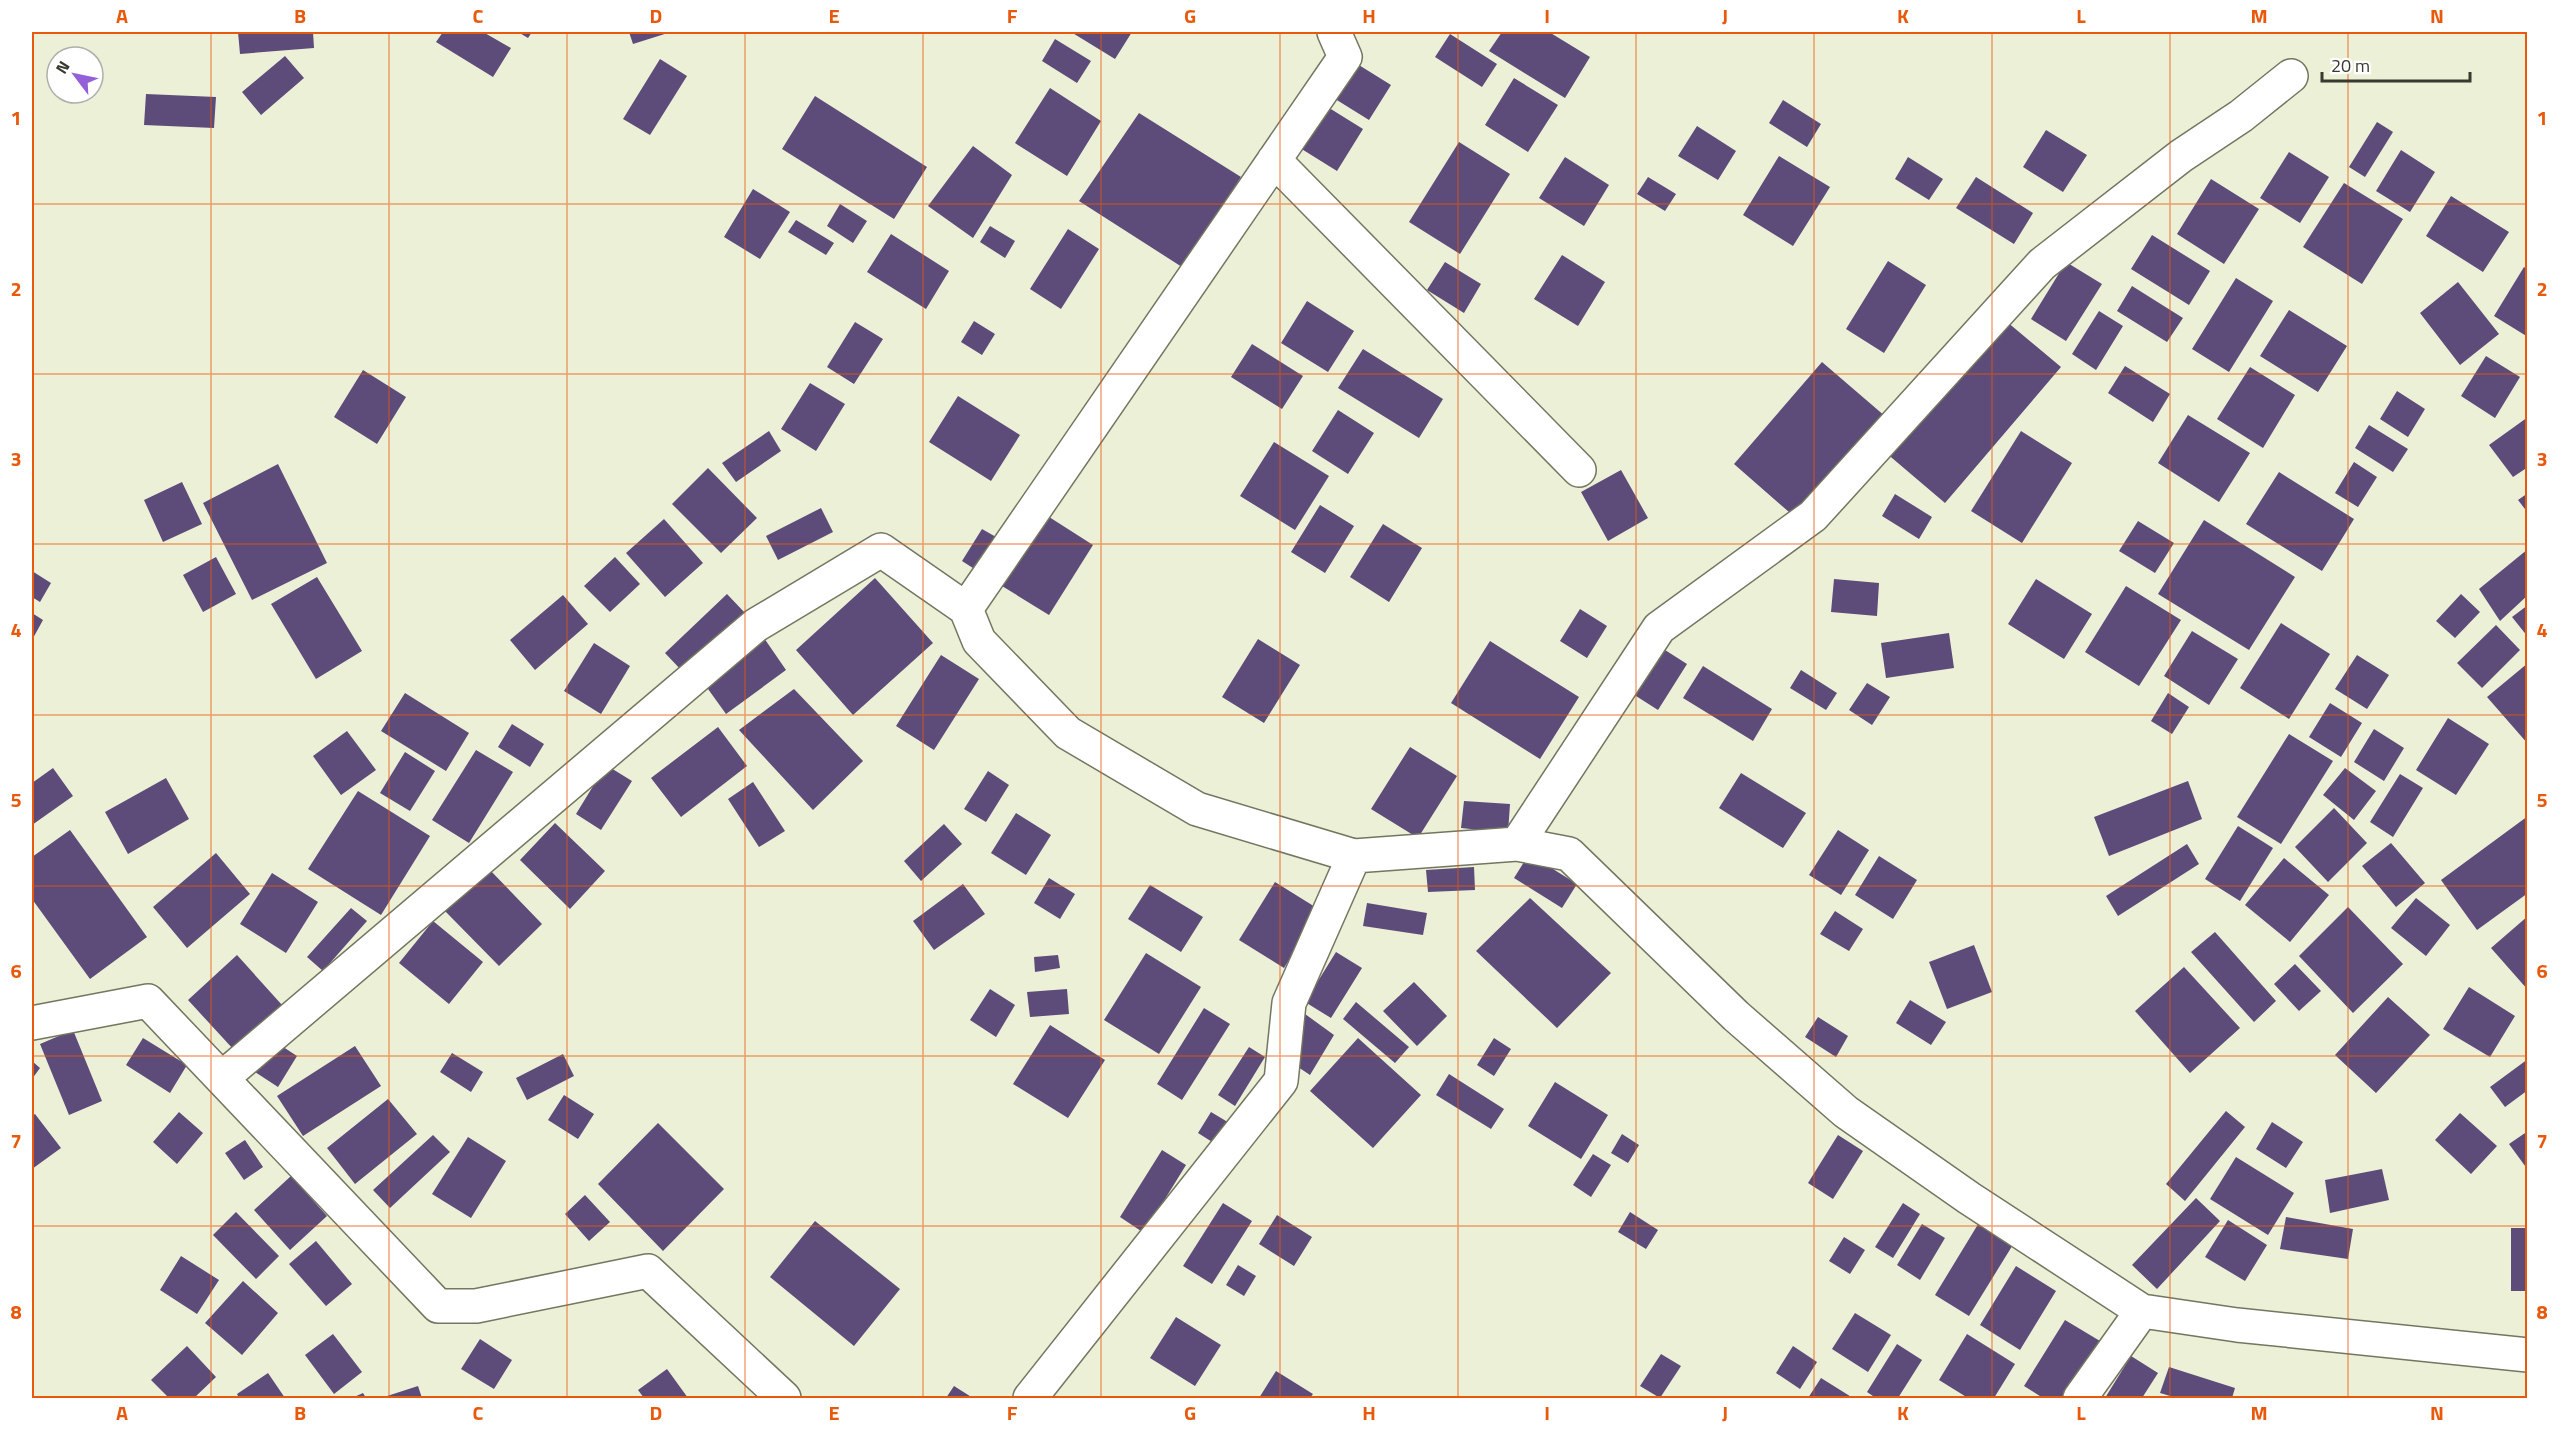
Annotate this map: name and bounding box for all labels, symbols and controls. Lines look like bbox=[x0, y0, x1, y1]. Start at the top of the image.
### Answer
text: A bbox=[116, 0, 128, 31]
text: B bbox=[294, 0, 306, 31]
text: C bbox=[473, 0, 484, 31]
text: D bbox=[650, 0, 662, 31]
text: E bbox=[828, 0, 840, 31]
text: F bbox=[1007, 0, 1018, 31]
text: G bbox=[1184, 0, 1196, 31]
text: H bbox=[1362, 0, 1376, 31]
text: I bbox=[1544, 0, 1550, 31]
text: J bbox=[1722, 0, 1728, 31]
text: K bbox=[1897, 0, 1909, 31]
text: L bbox=[2076, 0, 2086, 31]
text: M bbox=[2250, 0, 2268, 31]
text: N bbox=[2430, 0, 2444, 31]
north arrow bbox=[45, 45, 105, 105]
scale bar bbox=[2322, 45, 2470, 83]
text: 20 m bbox=[2331, 52, 2370, 79]
text: N bbox=[49, 56, 75, 78]
text: 1 bbox=[10, 102, 22, 133]
text: 1 bbox=[2536, 102, 2548, 133]
text: 2 bbox=[10, 273, 22, 304]
text: 2 bbox=[2536, 273, 2548, 304]
text: 3 bbox=[10, 443, 22, 474]
text: 3 bbox=[2536, 443, 2548, 474]
text: 4 bbox=[10, 614, 22, 645]
text: 4 bbox=[2536, 614, 2548, 645]
text: 5 bbox=[10, 784, 22, 815]
text: 5 bbox=[2536, 784, 2548, 815]
text: 6 bbox=[10, 955, 22, 986]
text: 6 bbox=[2536, 955, 2548, 986]
text: 7 bbox=[10, 1125, 22, 1156]
text: 7 bbox=[2536, 1125, 2548, 1156]
text: 8 bbox=[10, 1296, 22, 1327]
text: 8 bbox=[2536, 1296, 2548, 1327]
text: A bbox=[116, 1397, 128, 1428]
text: B bbox=[294, 1397, 306, 1428]
text: C bbox=[473, 1397, 484, 1428]
text: D bbox=[650, 1397, 662, 1428]
text: E bbox=[828, 1397, 840, 1428]
text: F bbox=[1007, 1397, 1018, 1428]
text: G bbox=[1184, 1397, 1196, 1428]
text: H bbox=[1362, 1397, 1376, 1428]
text: I bbox=[1544, 1397, 1550, 1428]
text: J bbox=[1722, 1397, 1728, 1428]
text: K bbox=[1897, 1397, 1909, 1428]
text: L bbox=[2076, 1397, 2086, 1428]
text: M bbox=[2250, 1397, 2268, 1428]
text: N bbox=[2430, 1397, 2444, 1428]

